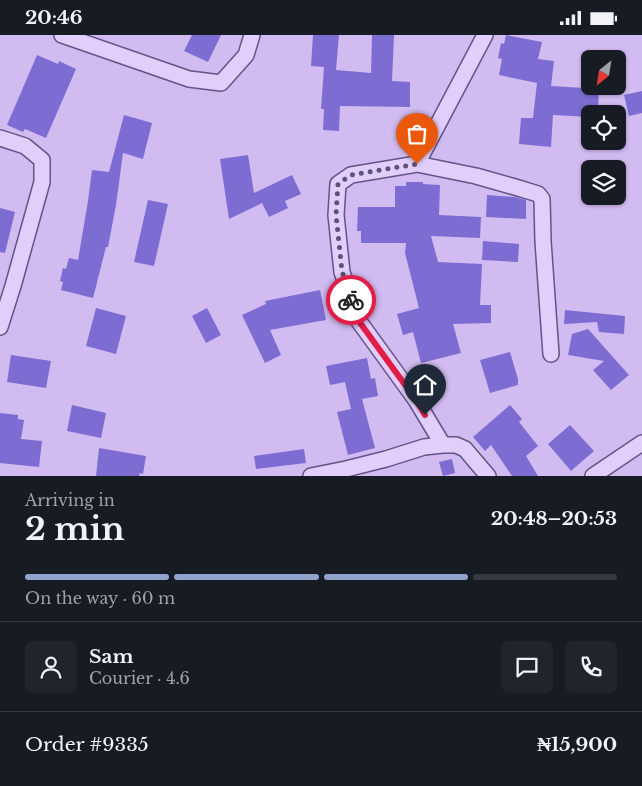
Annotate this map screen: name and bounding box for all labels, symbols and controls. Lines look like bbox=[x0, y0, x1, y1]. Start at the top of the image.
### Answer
text: 20:46 bbox=[25, 6, 83, 29]
north arrow bbox=[581, 50, 626, 95]
map controls bbox=[581, 50, 626, 205]
button: locate bbox=[581, 105, 626, 150]
pin bbox=[396, 113, 438, 164]
icon: bag bbox=[403, 120, 431, 148]
button: layers bbox=[581, 160, 626, 205]
courier bbox=[326, 275, 376, 325]
icon: bike bbox=[337, 286, 365, 314]
pin bbox=[404, 364, 446, 415]
icon: home bbox=[411, 371, 439, 399]
text: Arriving in bbox=[25, 490, 115, 510]
text: 20:48–20:53 bbox=[491, 507, 617, 530]
text: 2 min bbox=[25, 509, 125, 549]
text: On the way · 60 m bbox=[25, 588, 175, 608]
button: person bbox=[25, 641, 77, 693]
button: chat bbox=[501, 641, 553, 693]
button: phone bbox=[565, 641, 617, 693]
text: Sam bbox=[89, 645, 134, 668]
text: Courier · 4.6 bbox=[89, 668, 190, 688]
text: Order #9335 bbox=[25, 733, 149, 756]
text: ₦15,900 bbox=[537, 733, 617, 756]

